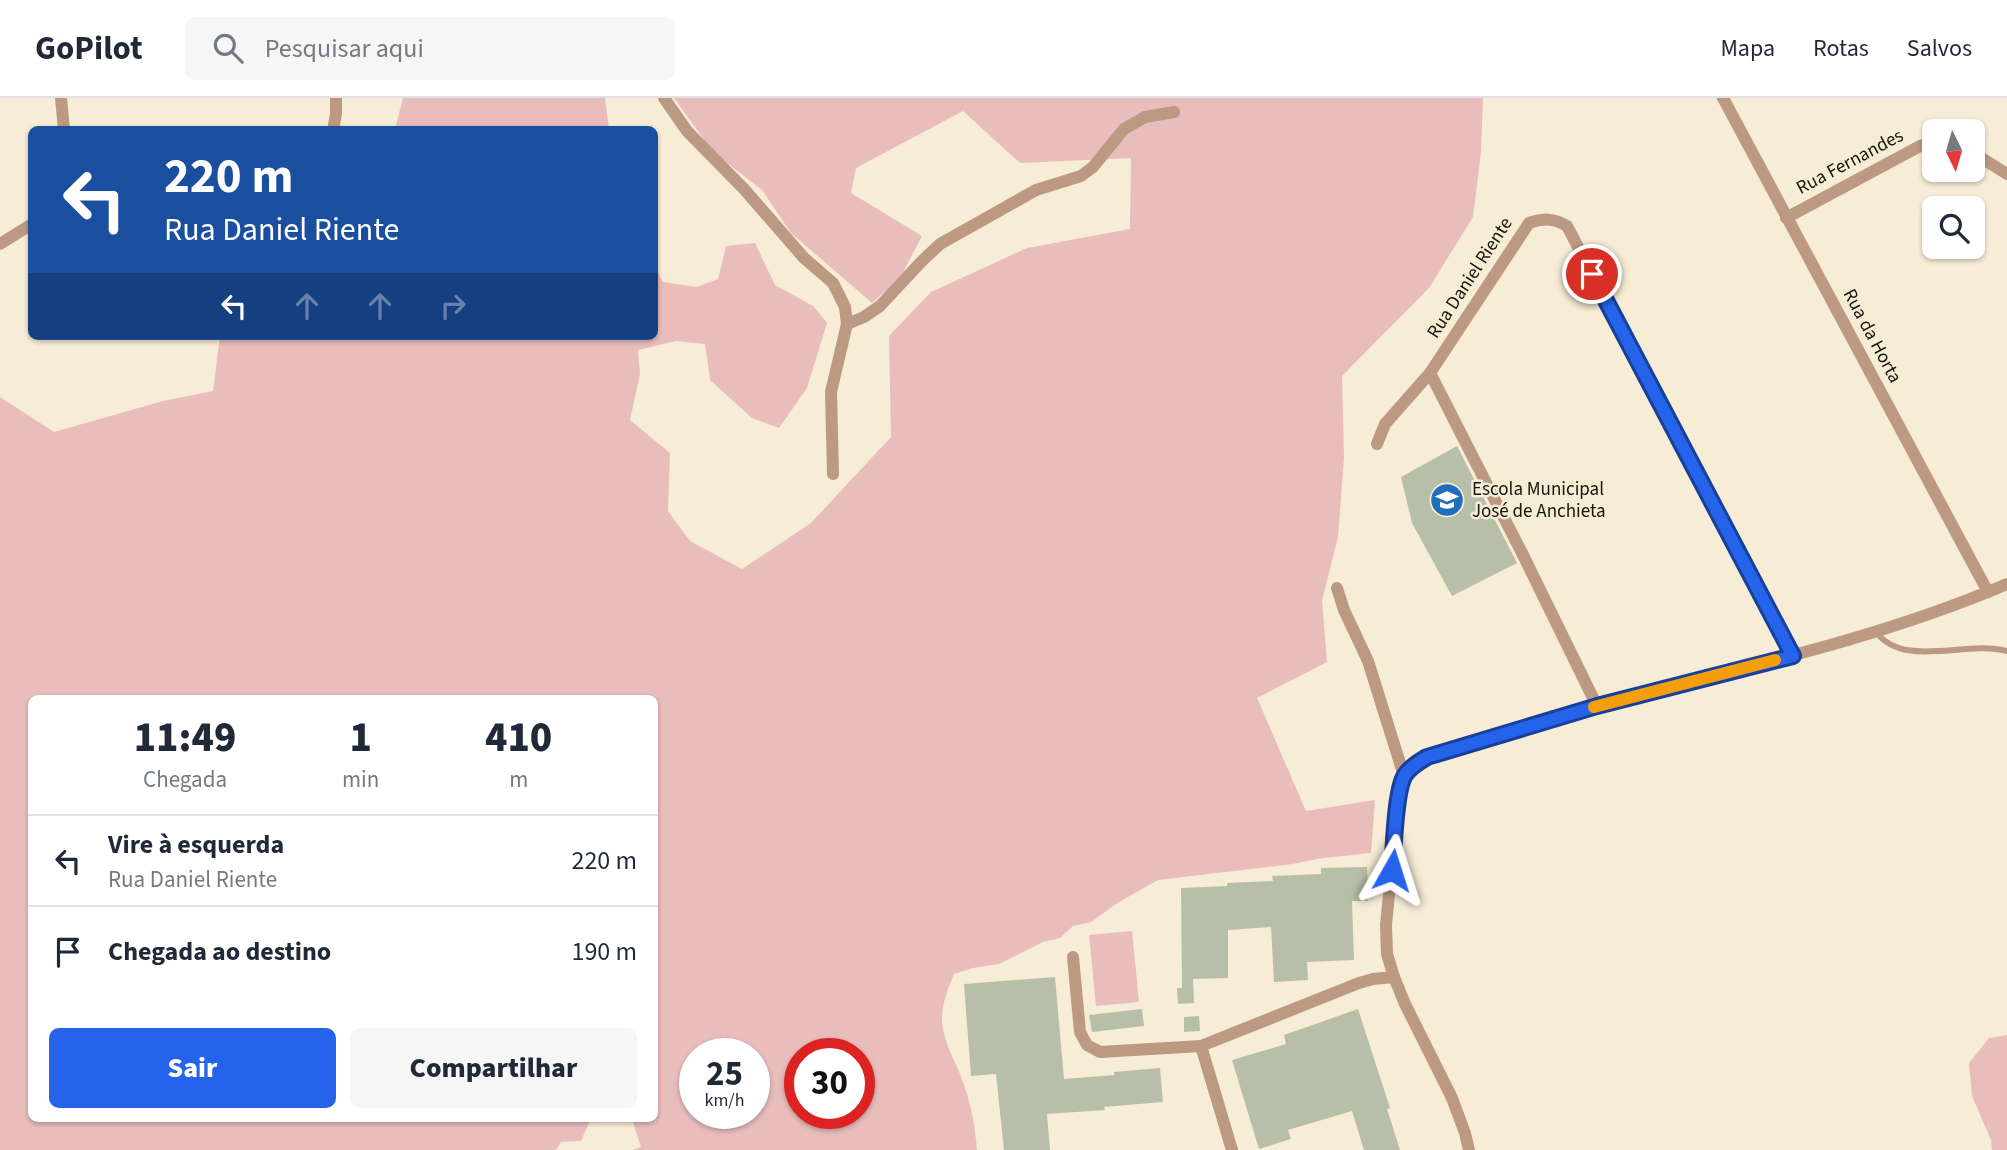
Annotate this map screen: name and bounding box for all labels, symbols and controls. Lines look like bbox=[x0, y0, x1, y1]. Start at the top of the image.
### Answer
search box bbox=[185, 17, 675, 80]
text: GoPilot bbox=[35, 25, 143, 72]
icon: search bbox=[209, 29, 247, 67]
text: Pesquisar aqui bbox=[265, 30, 424, 67]
text: Mapa bbox=[1720, 31, 1775, 66]
text: Rotas bbox=[1813, 31, 1869, 66]
text: Salvos bbox=[1907, 31, 1972, 66]
north arrow bbox=[1922, 119, 1984, 182]
map controls bbox=[1922, 119, 1985, 259]
street label: Rua Fernandes bbox=[1792, 122, 1908, 202]
text: 220 m bbox=[164, 142, 293, 212]
icon: left bbox=[49, 154, 140, 245]
button: search bbox=[1922, 196, 1985, 259]
text: Rua Daniel Riente bbox=[164, 207, 399, 253]
street label: Rua Daniel Riente bbox=[1421, 212, 1519, 344]
pin bbox=[1562, 244, 1622, 304]
icon: arrive bbox=[1573, 255, 1611, 293]
street label: Rua da Horta bbox=[1836, 284, 1908, 388]
icon: left bbox=[215, 287, 253, 325]
icon: ahead bbox=[288, 287, 326, 325]
icon: ahead bbox=[361, 287, 399, 325]
icon: right bbox=[434, 287, 472, 325]
place label: Escola Municipal José de Anchieta bbox=[1472, 476, 1606, 525]
school or university icon: Escola Municipal José de Anchieta bbox=[1428, 481, 1466, 519]
text: 11:49 bbox=[134, 708, 236, 768]
text: 1 bbox=[349, 708, 372, 768]
text: 410 bbox=[485, 708, 552, 768]
text: Chegada bbox=[143, 763, 227, 796]
text: min bbox=[342, 763, 379, 796]
text: m bbox=[509, 763, 528, 796]
text: Vire à esquerda bbox=[108, 826, 284, 863]
position arrow bbox=[1355, 833, 1429, 907]
icon: left bbox=[49, 842, 87, 880]
text: 220 m bbox=[571, 842, 637, 879]
text: Rua Daniel Riente bbox=[108, 863, 277, 896]
icon: arrive bbox=[49, 933, 87, 971]
text: Chegada ao destino bbox=[108, 933, 331, 970]
text: 190 m bbox=[571, 933, 637, 970]
button: Sair bbox=[49, 1028, 336, 1108]
button: Compartilhar bbox=[350, 1028, 637, 1108]
speed limit sign: 30 bbox=[784, 1038, 875, 1129]
text: 25 bbox=[706, 1049, 743, 1099]
text: km/h bbox=[705, 1088, 744, 1113]

